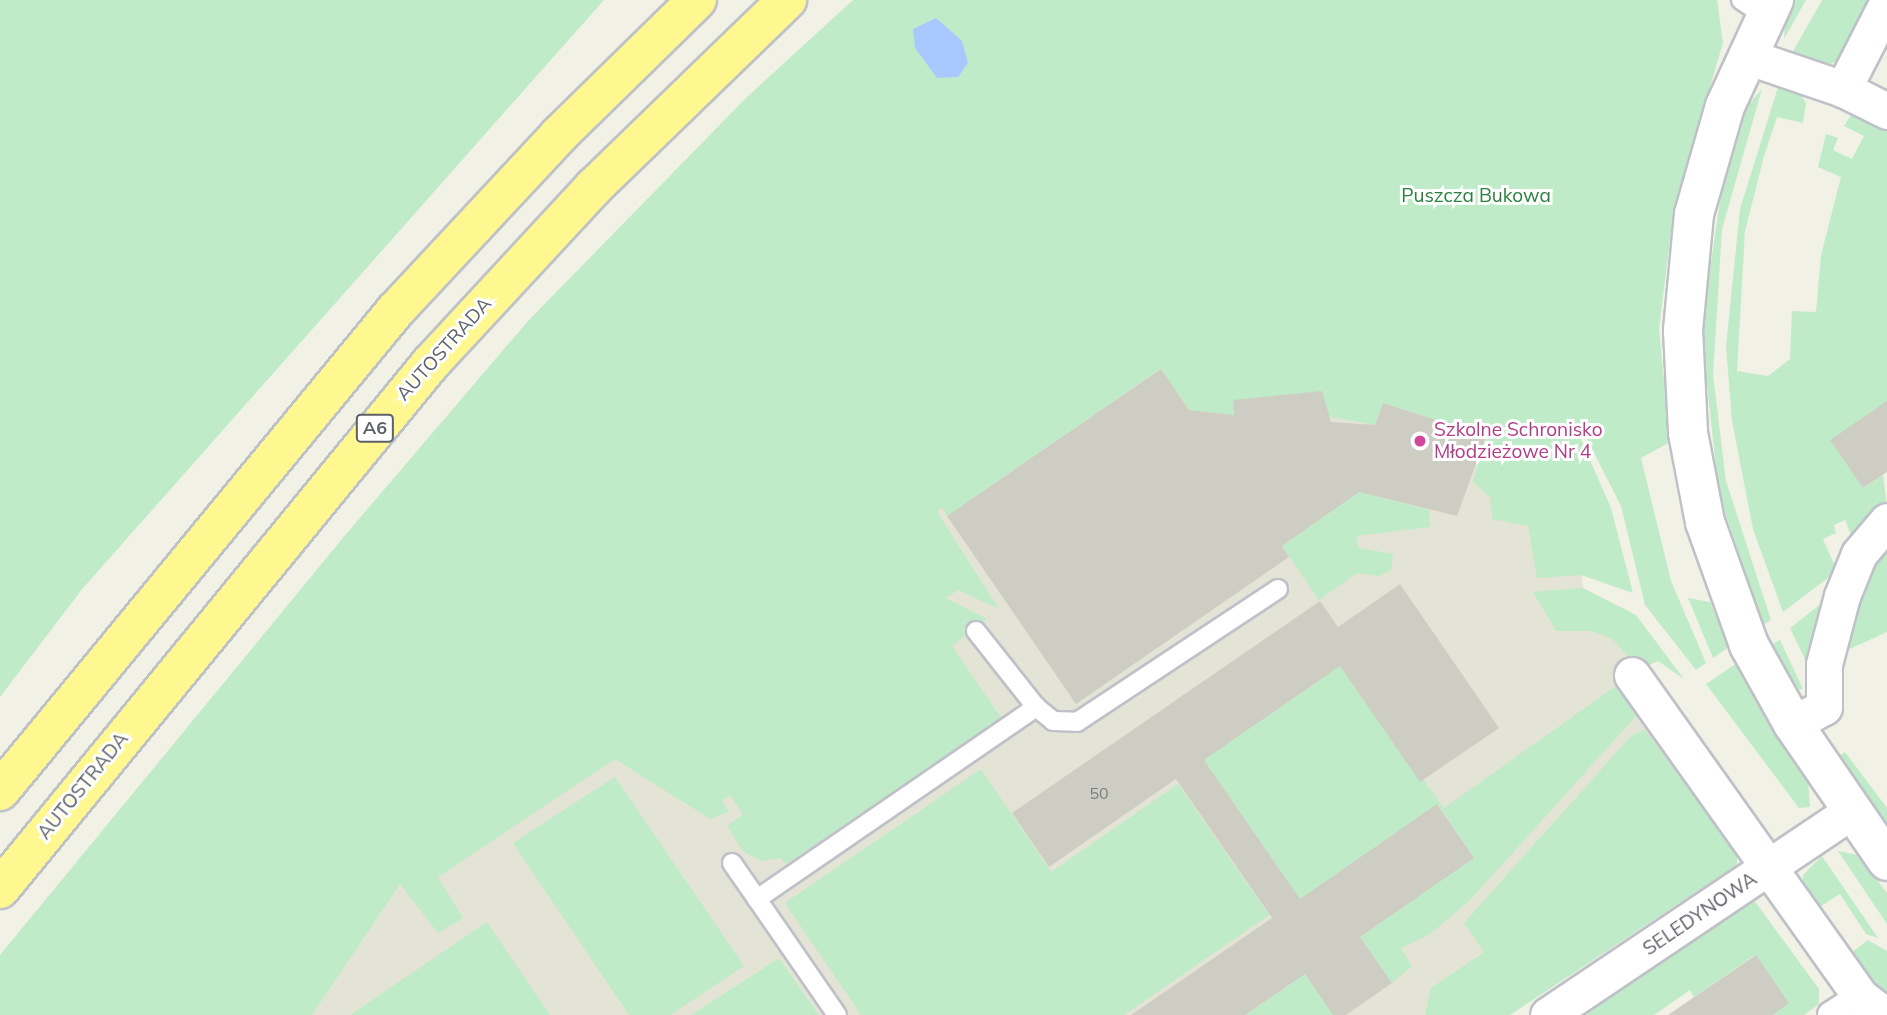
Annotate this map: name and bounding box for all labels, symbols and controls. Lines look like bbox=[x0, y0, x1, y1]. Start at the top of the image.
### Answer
park label: Puszcza Bukowa bbox=[1401, 185, 1551, 207]
street label: AUTOSTRADA bbox=[392, 293, 496, 405]
road number: A6 bbox=[356, 414, 394, 442]
place label: Szkolne Schronisko Młodzieżowe Nr 4 bbox=[1434, 419, 1603, 463]
marker: Szkolne Schronisko Młodzieżowe Nr 4 bbox=[1412, 433, 1428, 449]
street label: AUTOSTRADA bbox=[33, 728, 133, 844]
house number: 50 bbox=[1089, 783, 1109, 803]
street label: SELEDYNOWA bbox=[1639, 868, 1761, 960]

